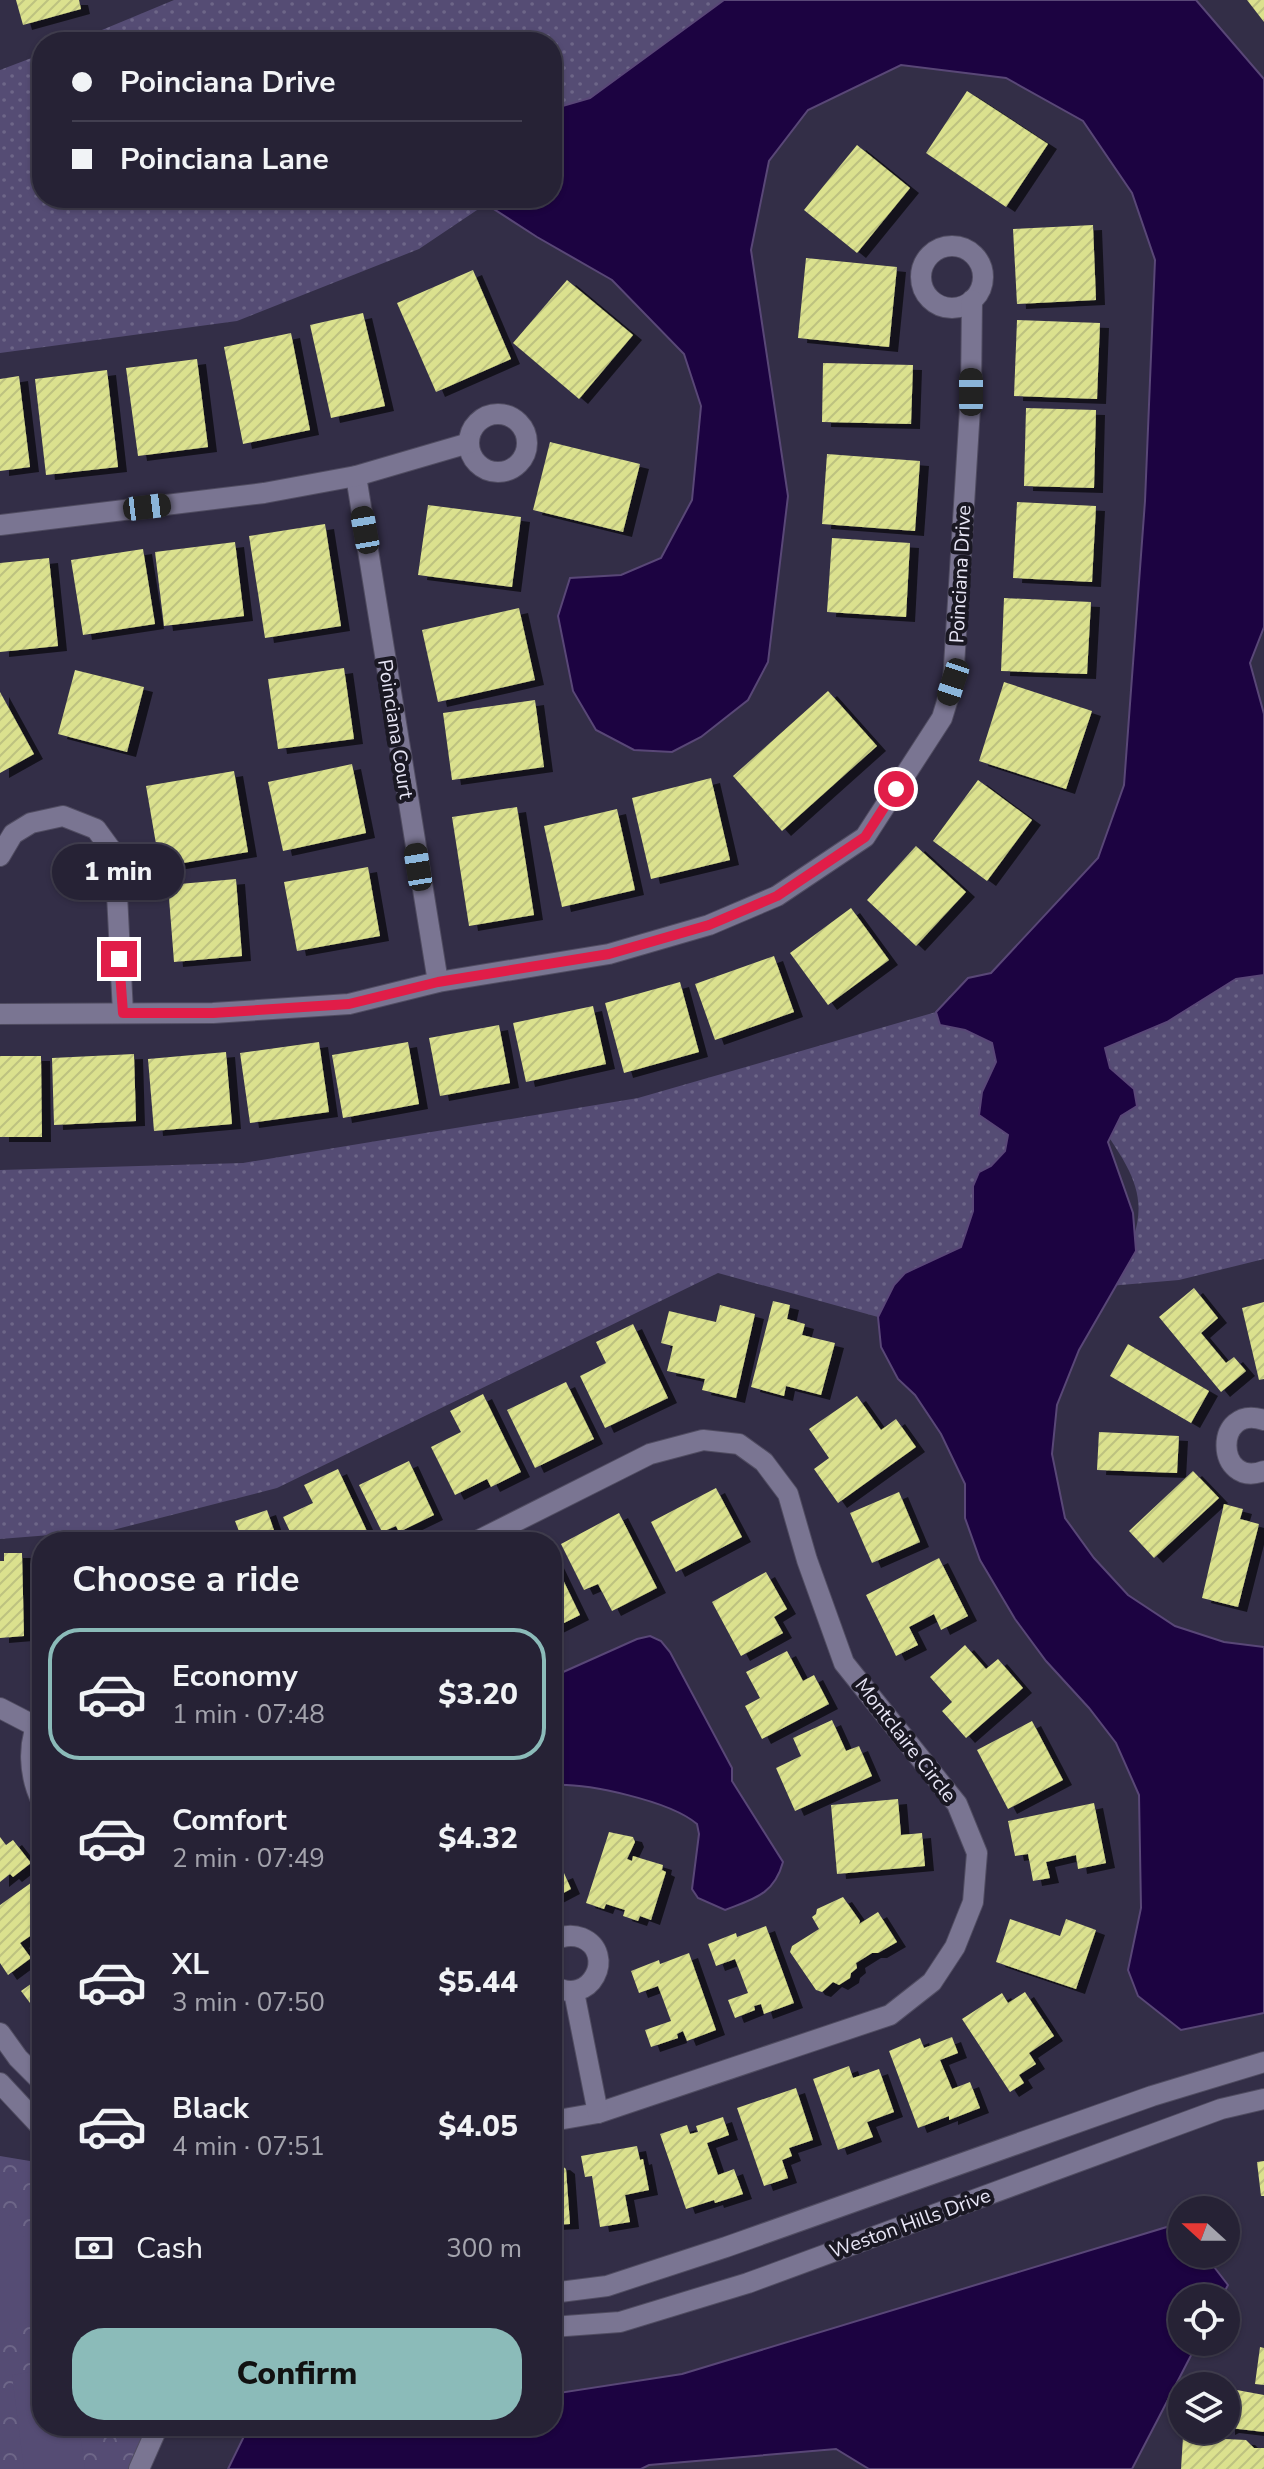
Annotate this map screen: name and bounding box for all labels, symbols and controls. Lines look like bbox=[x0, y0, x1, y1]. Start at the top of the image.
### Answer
text: Poinciana Drive bbox=[120, 62, 336, 103]
text: Poinciana Lane bbox=[120, 139, 329, 180]
car bbox=[959, 368, 983, 416]
car bbox=[122, 492, 172, 522]
car bbox=[349, 504, 381, 556]
street label: Poinciana Drive bbox=[943, 504, 978, 644]
car bbox=[934, 655, 972, 709]
street label: Poinciana Court bbox=[371, 657, 420, 802]
route start bbox=[878, 771, 914, 807]
car bbox=[402, 841, 434, 893]
callout: 1 min bbox=[53, 843, 185, 899]
text: 1 min bbox=[84, 854, 152, 889]
route end bbox=[101, 941, 137, 977]
text: Choose a ride bbox=[72, 1555, 300, 1604]
text: Economy bbox=[172, 1656, 298, 1697]
icon: car bbox=[76, 1658, 148, 1730]
street label: Montclaire Circle bbox=[849, 1673, 963, 1808]
text: $3.20 bbox=[438, 1674, 518, 1715]
text: 1 min · 07:48 bbox=[172, 1697, 325, 1732]
text: Comfort bbox=[172, 1800, 287, 1841]
icon: car bbox=[76, 1802, 148, 1874]
text: $4.32 bbox=[438, 1818, 518, 1859]
text: 2 min · 07:49 bbox=[172, 1841, 325, 1876]
text: XL bbox=[172, 1944, 209, 1985]
icon: car bbox=[76, 1946, 148, 2018]
text: $5.44 bbox=[438, 1962, 518, 2003]
text: 3 min · 07:50 bbox=[172, 1985, 325, 2020]
text: Black bbox=[172, 2088, 249, 2129]
icon: car bbox=[76, 2090, 148, 2162]
text: $4.05 bbox=[438, 2106, 518, 2147]
text: 4 min · 07:51 bbox=[172, 2129, 325, 2164]
street label: Weston Hills Drive bbox=[826, 2182, 994, 2265]
north arrow bbox=[1168, 2196, 1240, 2268]
map controls bbox=[1168, 2196, 1240, 2444]
icon: cash bbox=[72, 2226, 116, 2270]
text: Cash bbox=[136, 2228, 203, 2269]
text: 300 m bbox=[446, 2231, 522, 2266]
button: locate bbox=[1168, 2284, 1240, 2356]
button: Confirm bbox=[72, 2328, 522, 2420]
button: layers bbox=[1168, 2372, 1240, 2444]

